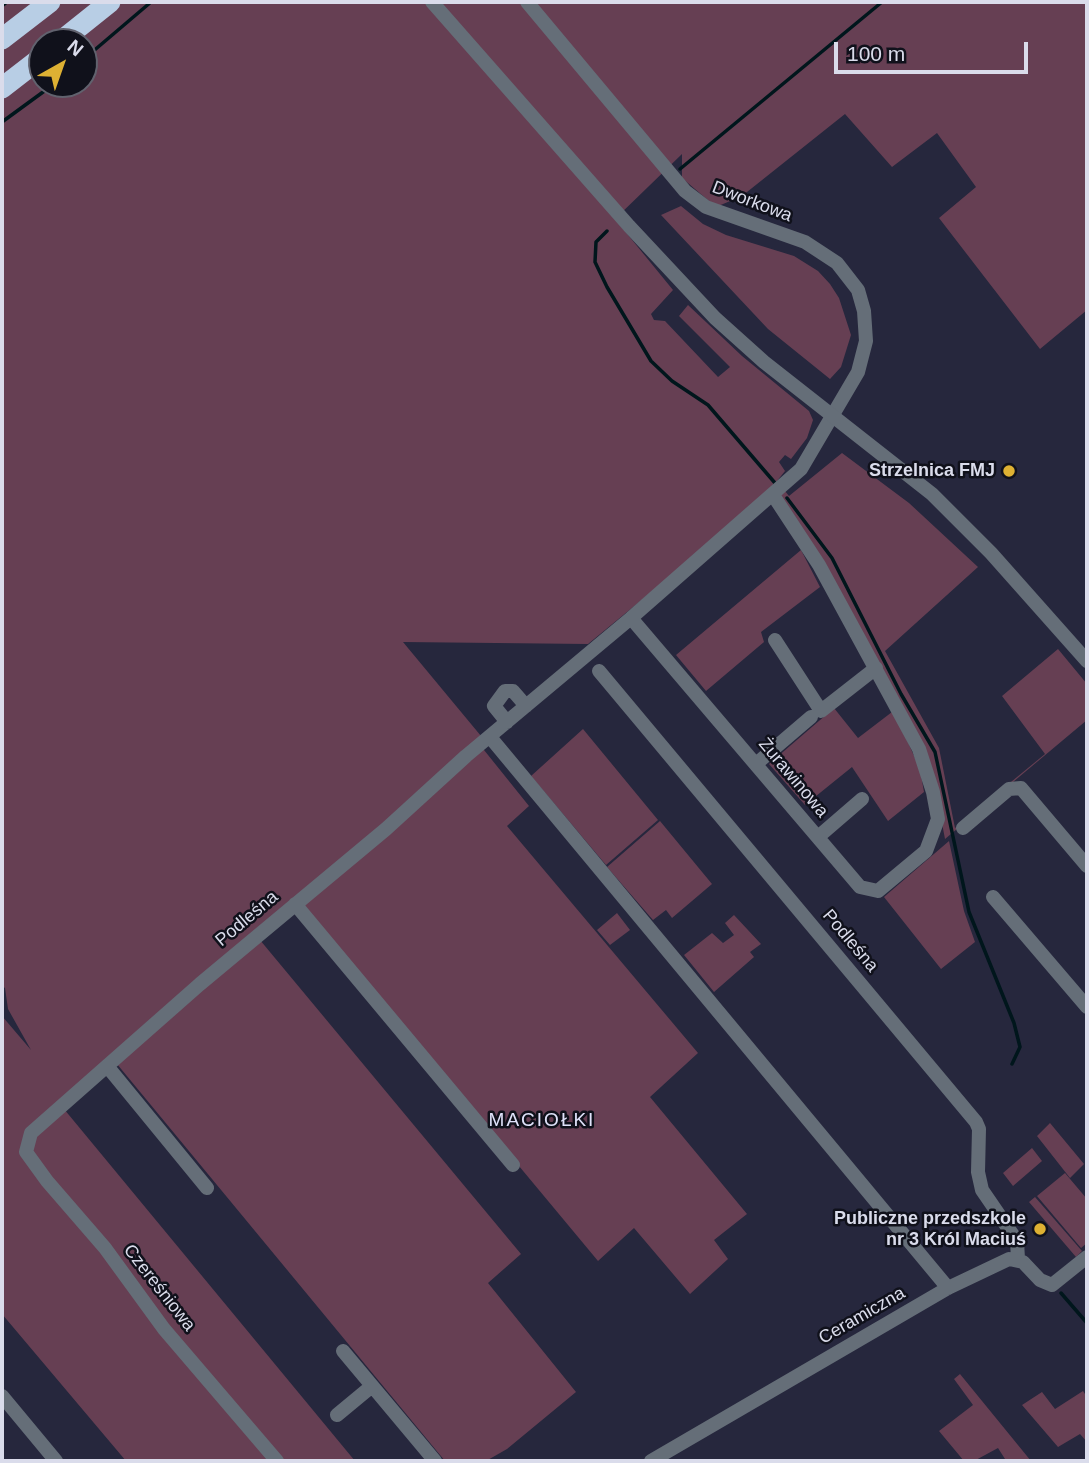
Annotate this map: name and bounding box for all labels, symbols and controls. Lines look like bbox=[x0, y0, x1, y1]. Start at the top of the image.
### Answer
north arrow bbox=[28, 28, 98, 98]
scale bar bbox=[837, 28, 1031, 72]
text: N bbox=[64, 36, 88, 61]
text: 100 m bbox=[847, 42, 905, 65]
street label: Dworkowa bbox=[709, 177, 795, 227]
place label: Strzelnica FMJ bbox=[869, 460, 995, 482]
marker: Strzelnica FMJ bbox=[1001, 463, 1017, 479]
street label: Żurawinowa bbox=[754, 734, 832, 822]
street label: Podleśna bbox=[211, 887, 283, 951]
street label: Podleśna bbox=[818, 905, 882, 977]
district label: MACIOŁKI bbox=[490, 1110, 594, 1132]
place label: Publiczne przedszkole nr 3 Król Maciuś bbox=[834, 1208, 1026, 1250]
marker: Publiczne przedszkole nr 3 Król Maciuś bbox=[1032, 1221, 1048, 1237]
street label: Czereśniowa bbox=[118, 1240, 200, 1336]
street label: Ceramiczna bbox=[815, 1283, 909, 1349]

